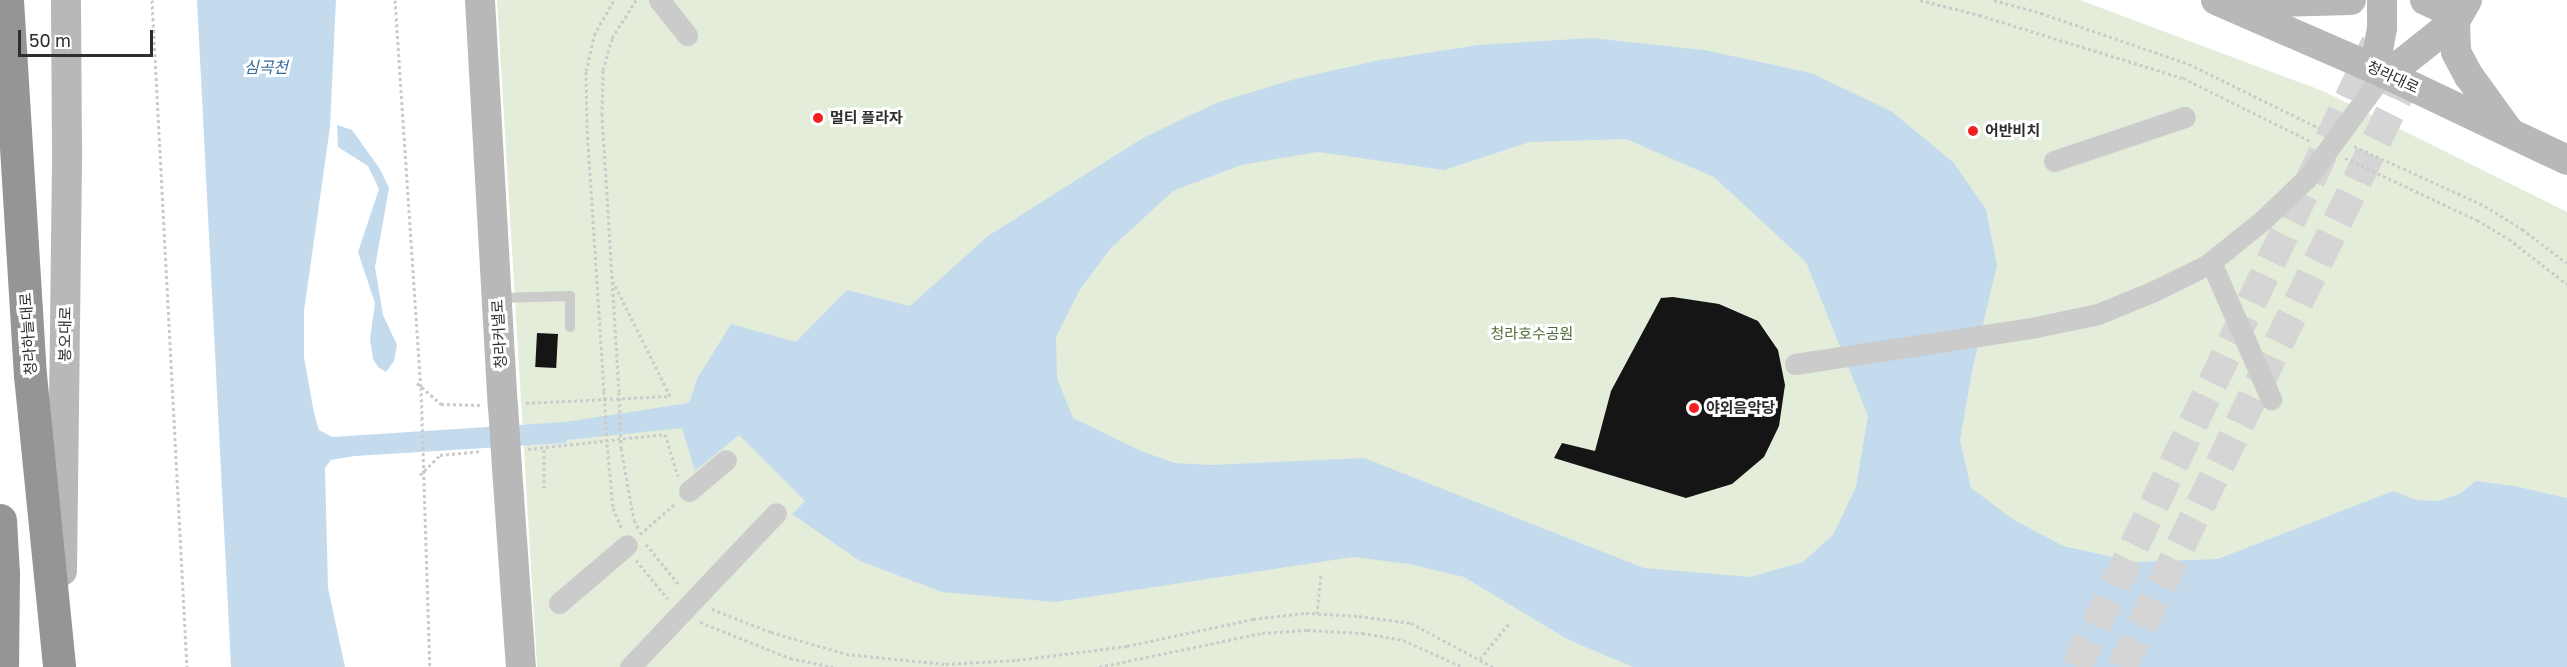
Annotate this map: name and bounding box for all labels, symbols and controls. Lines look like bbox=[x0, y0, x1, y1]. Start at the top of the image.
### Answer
scale bar bbox=[21, 18, 156, 56]
text: 50 m bbox=[29, 29, 71, 51]
water label: 심곡천 bbox=[244, 57, 288, 77]
street label: 청라대로 bbox=[2364, 57, 2422, 97]
place label: 멀티 플라자 bbox=[830, 109, 903, 127]
marker: 멀티 플라자 bbox=[811, 111, 825, 125]
place label: 어반비치 bbox=[1985, 122, 2040, 140]
marker: 어반비치 bbox=[1966, 124, 1980, 138]
street label: 청라하늘대로 bbox=[16, 292, 40, 376]
street label: 청라커낼로 bbox=[488, 299, 510, 369]
street label: 봉오대로 bbox=[56, 306, 74, 362]
park label: 청라호수공원 bbox=[1491, 325, 1573, 343]
place label: 야외음악당 bbox=[1706, 399, 1775, 417]
marker: 야외음악당 bbox=[1687, 401, 1701, 415]

